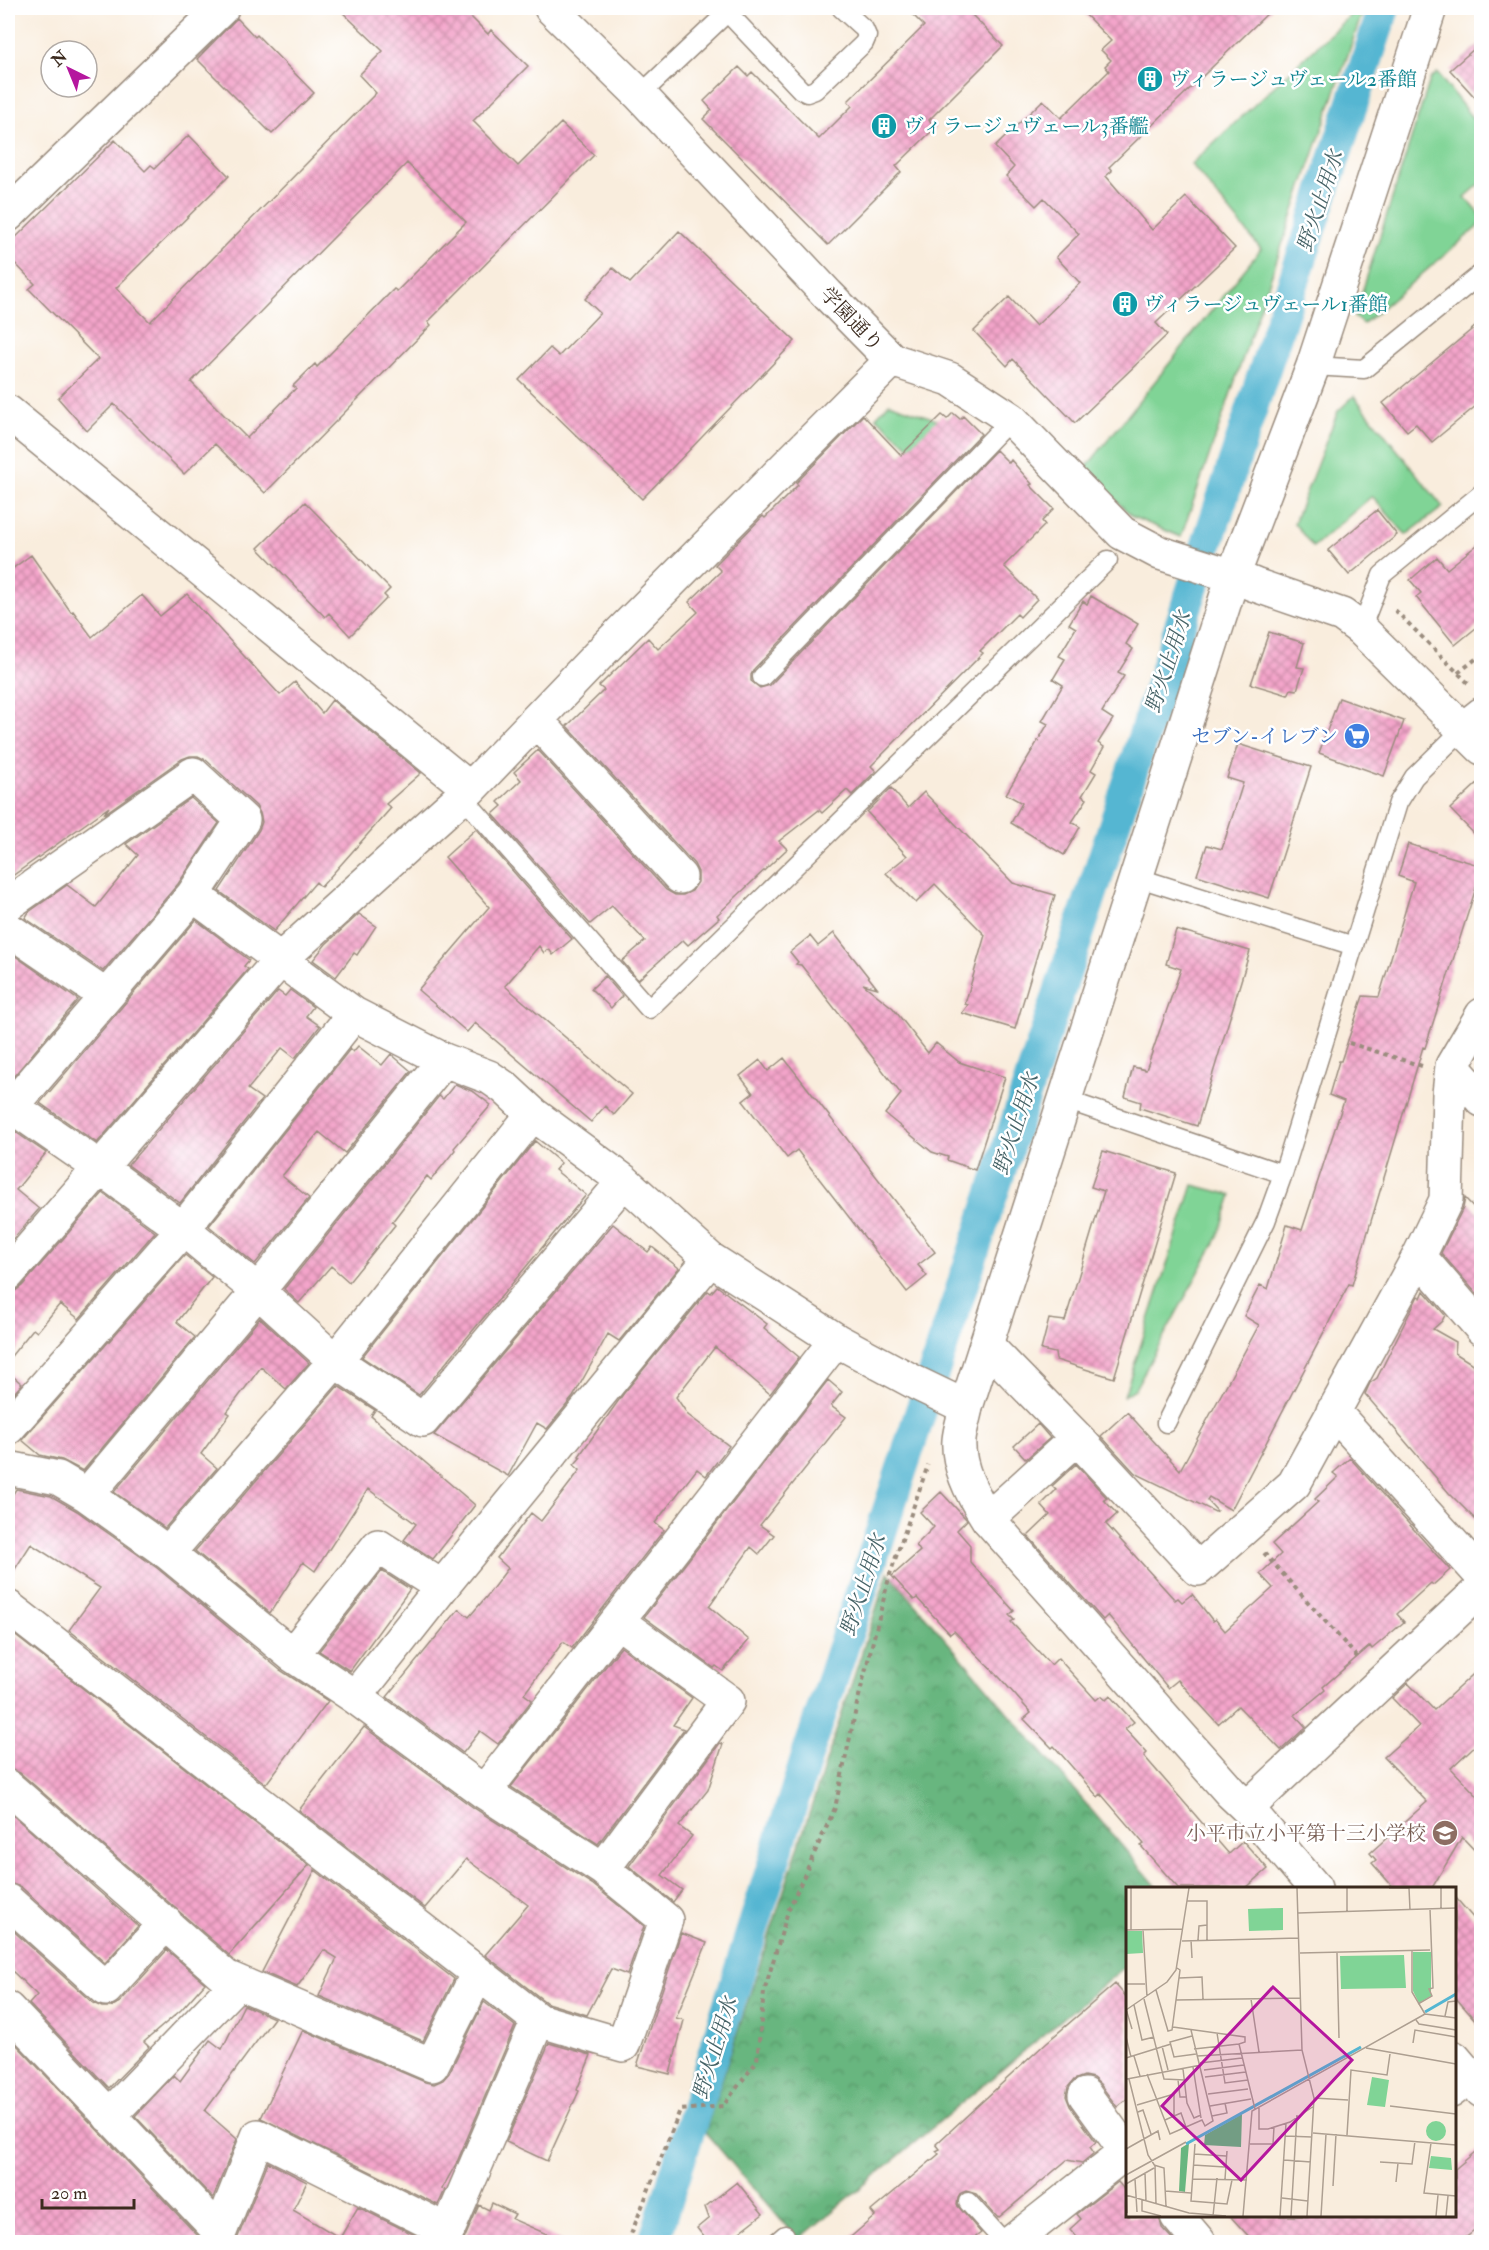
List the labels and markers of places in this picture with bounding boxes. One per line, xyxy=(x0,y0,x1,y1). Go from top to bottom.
building icon: ヴィラージュヴェール2番館 xyxy=(1135,64,1165,94)
place label: ヴィラージュヴェール2番館 xyxy=(1170,67,1417,92)
building icon: ヴィラージュヴェール3番艦 xyxy=(869,111,899,141)
place label: ヴィラージュヴェール3番艦 xyxy=(904,114,1148,139)
building icon: ヴィラージュヴェール1番館 xyxy=(1110,289,1140,319)
place label: ヴィラージュヴェール1番館 xyxy=(1144,292,1388,317)
supermarket icon: セブン-イレブン xyxy=(1342,721,1372,751)
place label: セブン-イレブン xyxy=(1191,724,1338,749)
school or university icon: 小平市立小平第十三小学校 xyxy=(1430,1818,1460,1848)
place label: 小平市立小平第十三小学校 xyxy=(1186,1821,1426,1846)

